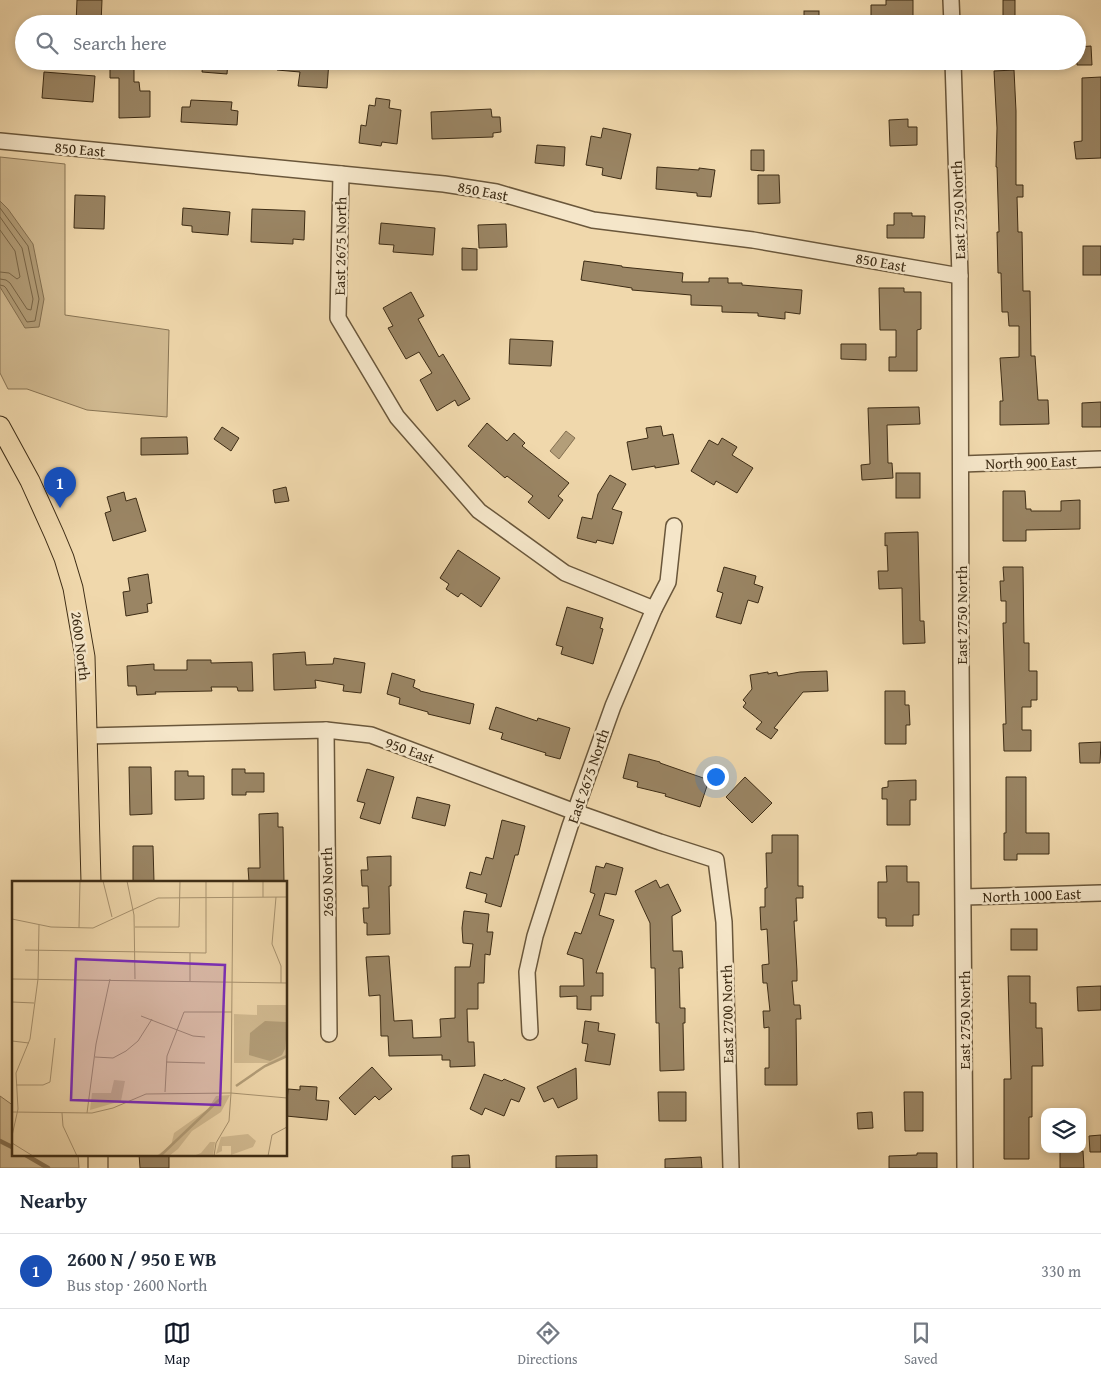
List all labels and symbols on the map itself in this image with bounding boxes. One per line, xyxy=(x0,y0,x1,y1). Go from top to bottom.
street label: 850 East xyxy=(54,136,107,162)
street label: East 2750 North xyxy=(946,160,970,260)
street label: 850 East xyxy=(456,176,511,206)
street label: East 2675 North xyxy=(329,196,351,296)
street label: 850 East xyxy=(854,247,909,277)
street label: North 900 East xyxy=(985,450,1078,474)
pin: 1 xyxy=(44,467,76,508)
street label: East 2750 North xyxy=(951,565,972,664)
street label: 2600 North xyxy=(66,610,96,682)
street label: East 2675 North xyxy=(562,725,614,826)
street label: 950 East xyxy=(382,731,438,769)
your location xyxy=(703,764,729,790)
street label: 2650 North xyxy=(316,846,338,917)
inset map xyxy=(12,881,288,1156)
street label: North 1000 East xyxy=(982,883,1082,907)
street label: East 2700 North xyxy=(716,964,738,1064)
street label: East 2750 North xyxy=(954,970,975,1069)

